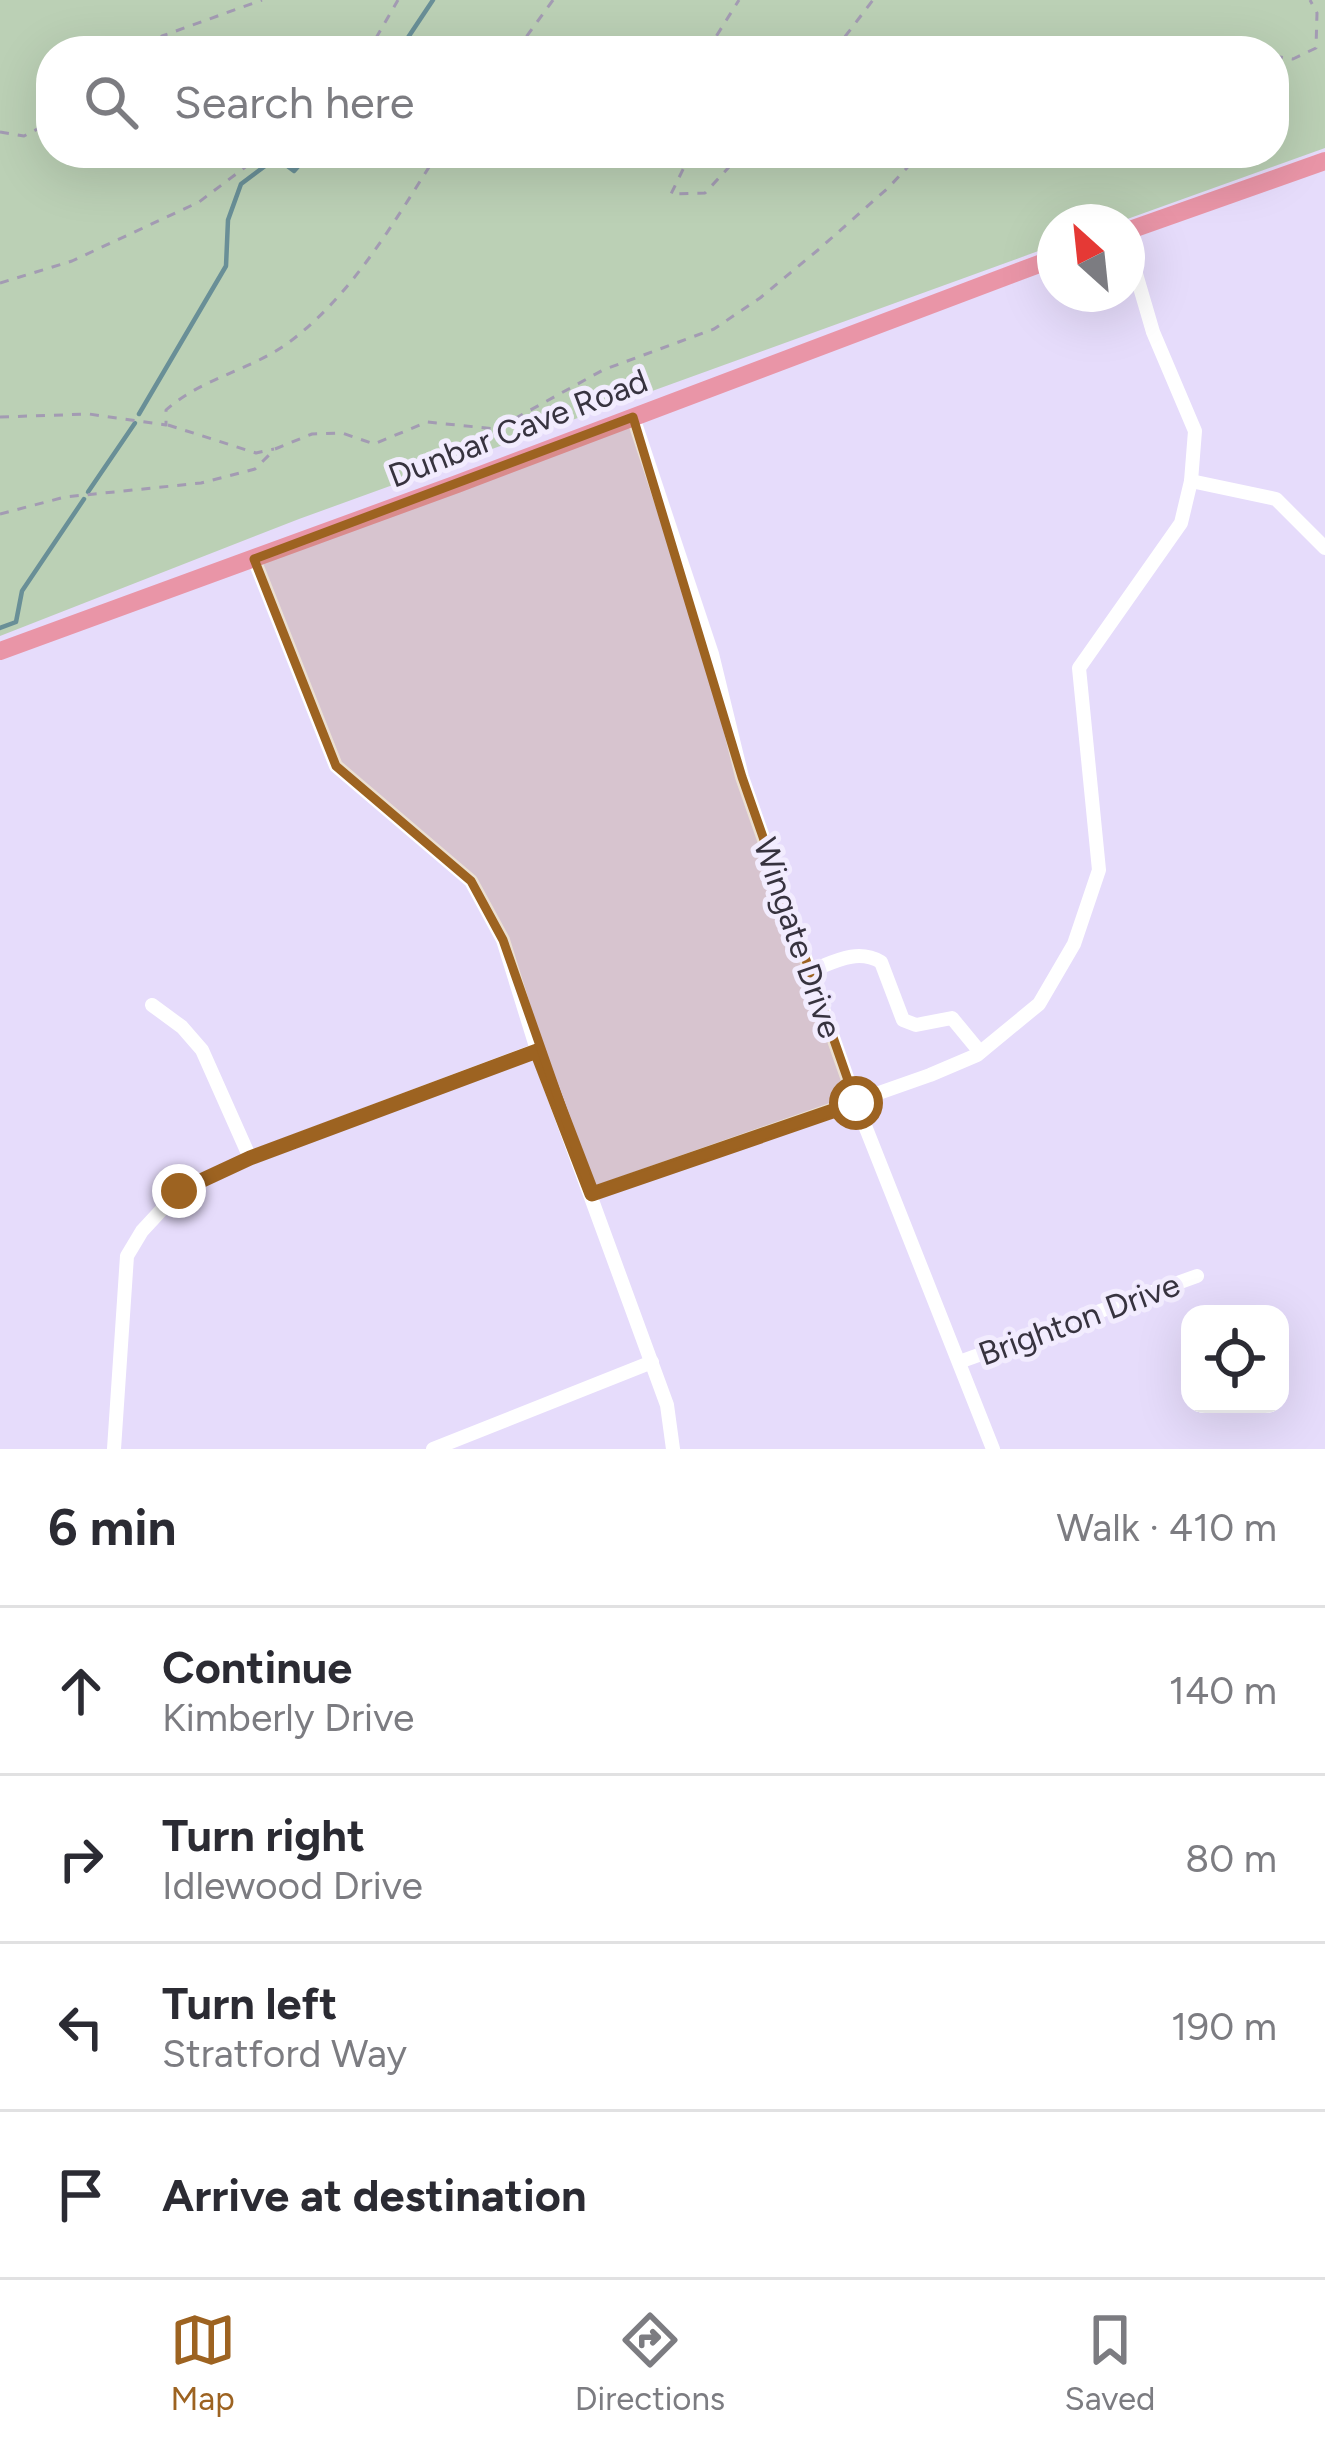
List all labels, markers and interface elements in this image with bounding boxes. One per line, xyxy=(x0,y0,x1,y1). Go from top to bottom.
search box xyxy=(36,36,1289,168)
icon: search xyxy=(78,69,144,135)
text: Search here xyxy=(174,75,414,129)
north arrow xyxy=(1037,204,1145,312)
street label: Dunbar Cave Road xyxy=(383,361,653,495)
street label: Wingate Drive xyxy=(746,833,850,1043)
route start xyxy=(829,1076,883,1130)
route end xyxy=(152,1164,206,1218)
street label: Brighton Drive xyxy=(973,1265,1185,1373)
map controls xyxy=(1181,1305,1289,1413)
button: locate xyxy=(1181,1305,1289,1413)
text: 6 min xyxy=(48,1497,177,1558)
text: Walk · 410 m xyxy=(1056,1504,1277,1551)
text: Continue xyxy=(162,1640,352,1694)
icon: ahead xyxy=(48,1658,114,1724)
text: 140 m xyxy=(1169,1667,1277,1714)
text: Kimberly Drive xyxy=(162,1694,414,1741)
text: Turn right xyxy=(162,1808,365,1862)
icon: right xyxy=(48,1826,114,1892)
text: 80 m xyxy=(1185,1835,1277,1882)
text: Idlewood Drive xyxy=(162,1862,423,1909)
text: Turn left xyxy=(162,1976,337,2030)
icon: left xyxy=(48,1994,114,2060)
text: 190 m xyxy=(1171,2003,1277,2050)
text: Stratford Way xyxy=(162,2030,407,2077)
icon: arrive xyxy=(48,2162,114,2228)
text: Arrive at destination xyxy=(162,2168,586,2222)
tab: Map xyxy=(170,2307,236,2418)
tab: Directions xyxy=(575,2307,725,2418)
tab: Saved xyxy=(1064,2307,1155,2418)

